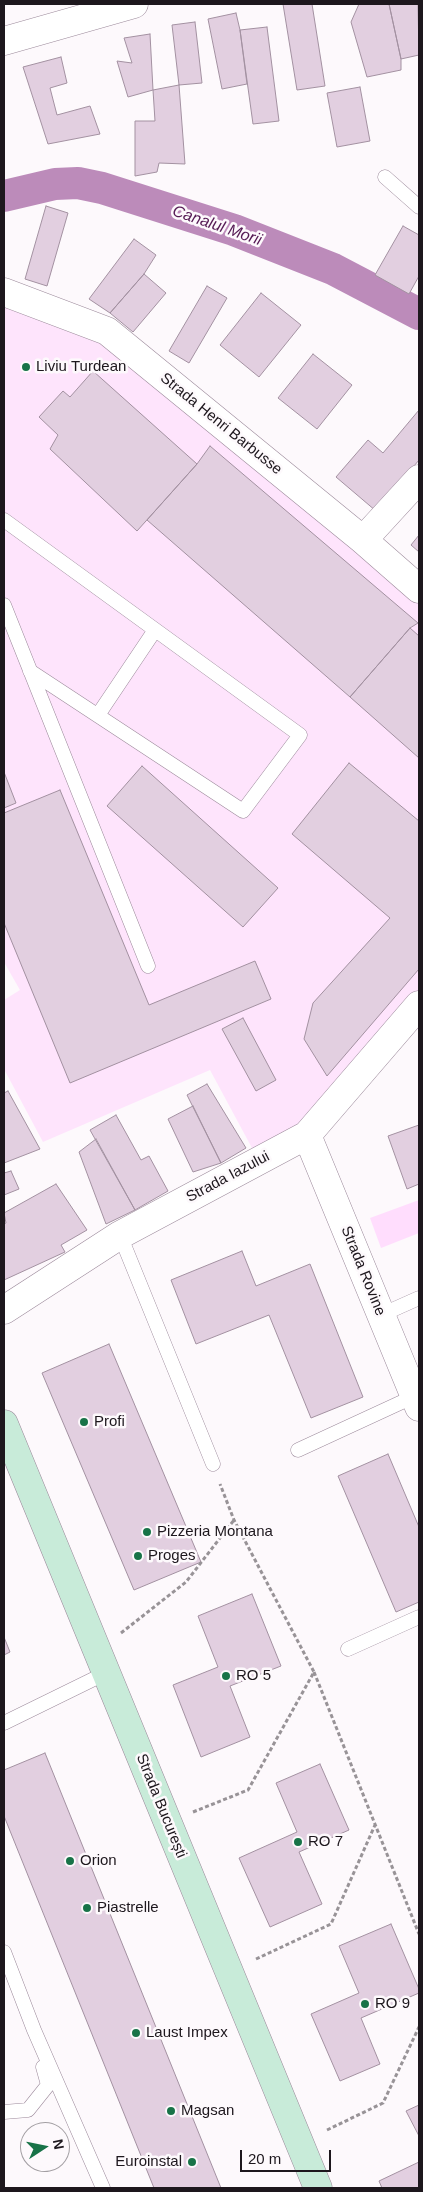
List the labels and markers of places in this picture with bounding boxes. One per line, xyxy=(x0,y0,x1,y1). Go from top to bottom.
place label: Liviu Turdean xyxy=(36,358,126,376)
marker: Liviu Turdean xyxy=(20,361,32,373)
place label: Profi xyxy=(94,1413,125,1431)
marker: Profi xyxy=(78,1416,90,1428)
place label: Pizzeria Montana xyxy=(157,1523,273,1541)
marker: Pizzeria Montana xyxy=(141,1526,153,1538)
place label: Proges xyxy=(148,1547,196,1565)
marker: Proges xyxy=(132,1550,144,1562)
place label: RO 5 xyxy=(236,1667,271,1685)
marker: RO 5 xyxy=(220,1670,232,1682)
place label: RO 7 xyxy=(308,1833,343,1851)
marker: RO 7 xyxy=(292,1836,304,1848)
place label: Orion xyxy=(80,1852,117,1870)
marker: Orion xyxy=(64,1855,76,1867)
place label: Piastrelle xyxy=(97,1899,159,1917)
marker: Piastrelle xyxy=(81,1902,93,1914)
place label: RO 9 xyxy=(375,1995,410,2013)
marker: RO 9 xyxy=(359,1998,371,2010)
place label: Laust Impex xyxy=(146,2024,228,2042)
marker: Laust Impex xyxy=(130,2027,142,2039)
place label: Magsan xyxy=(181,2102,234,2120)
marker: Magsan xyxy=(165,2105,177,2117)
place label: Euroinstal xyxy=(115,2153,182,2171)
marker: Euroinstal xyxy=(186,2156,198,2168)

